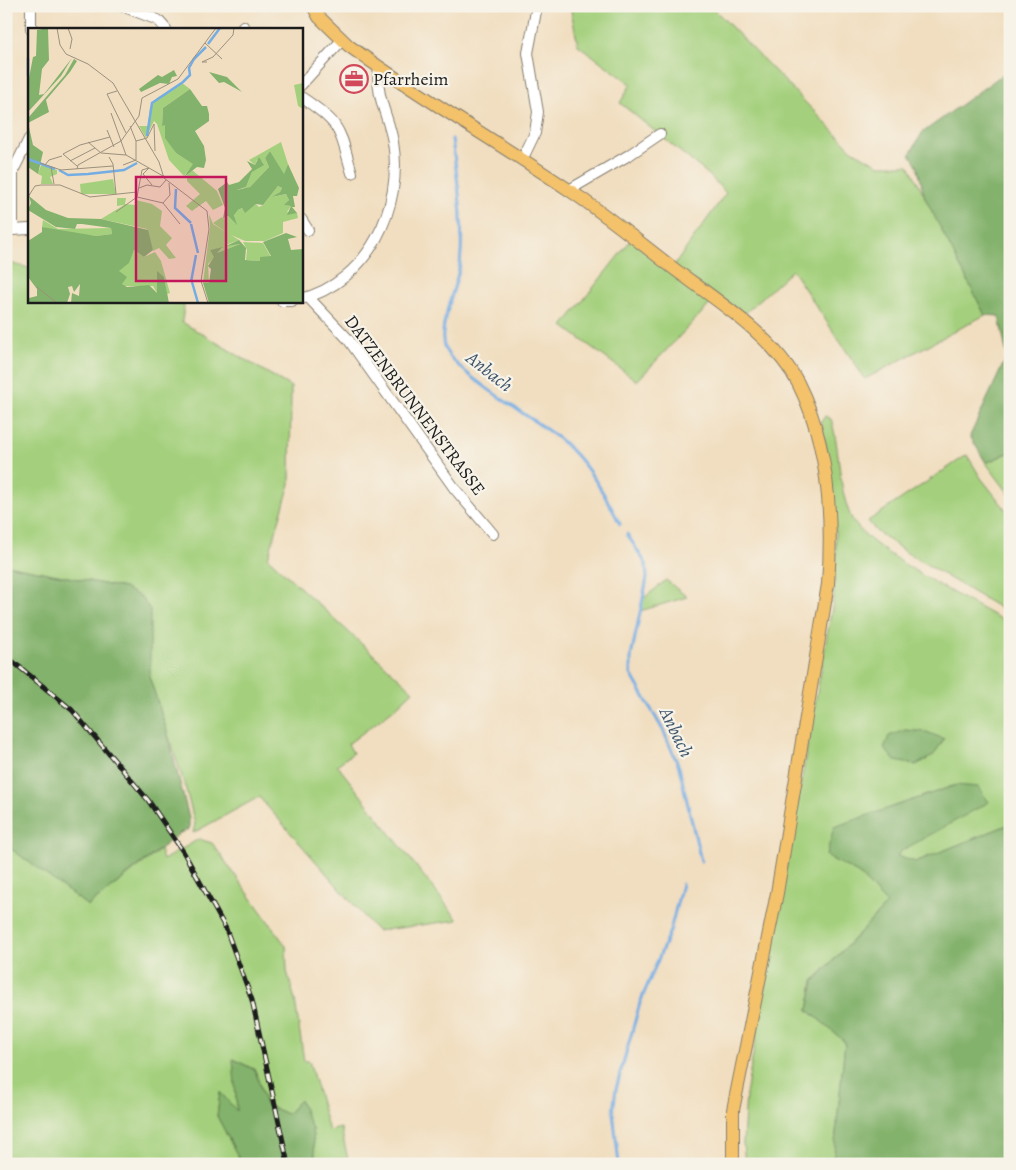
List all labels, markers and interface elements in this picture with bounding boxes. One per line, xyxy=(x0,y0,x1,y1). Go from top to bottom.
inset map xyxy=(28,28,302,302)
office icon: Pfarrheim xyxy=(339,64,369,94)
place label: Pfarrheim xyxy=(373,67,449,91)
street label: DATZENBRUNNENSTRASSE xyxy=(339,310,491,500)
water label: Anbach xyxy=(460,345,518,398)
water label: Anbach xyxy=(652,702,699,762)

